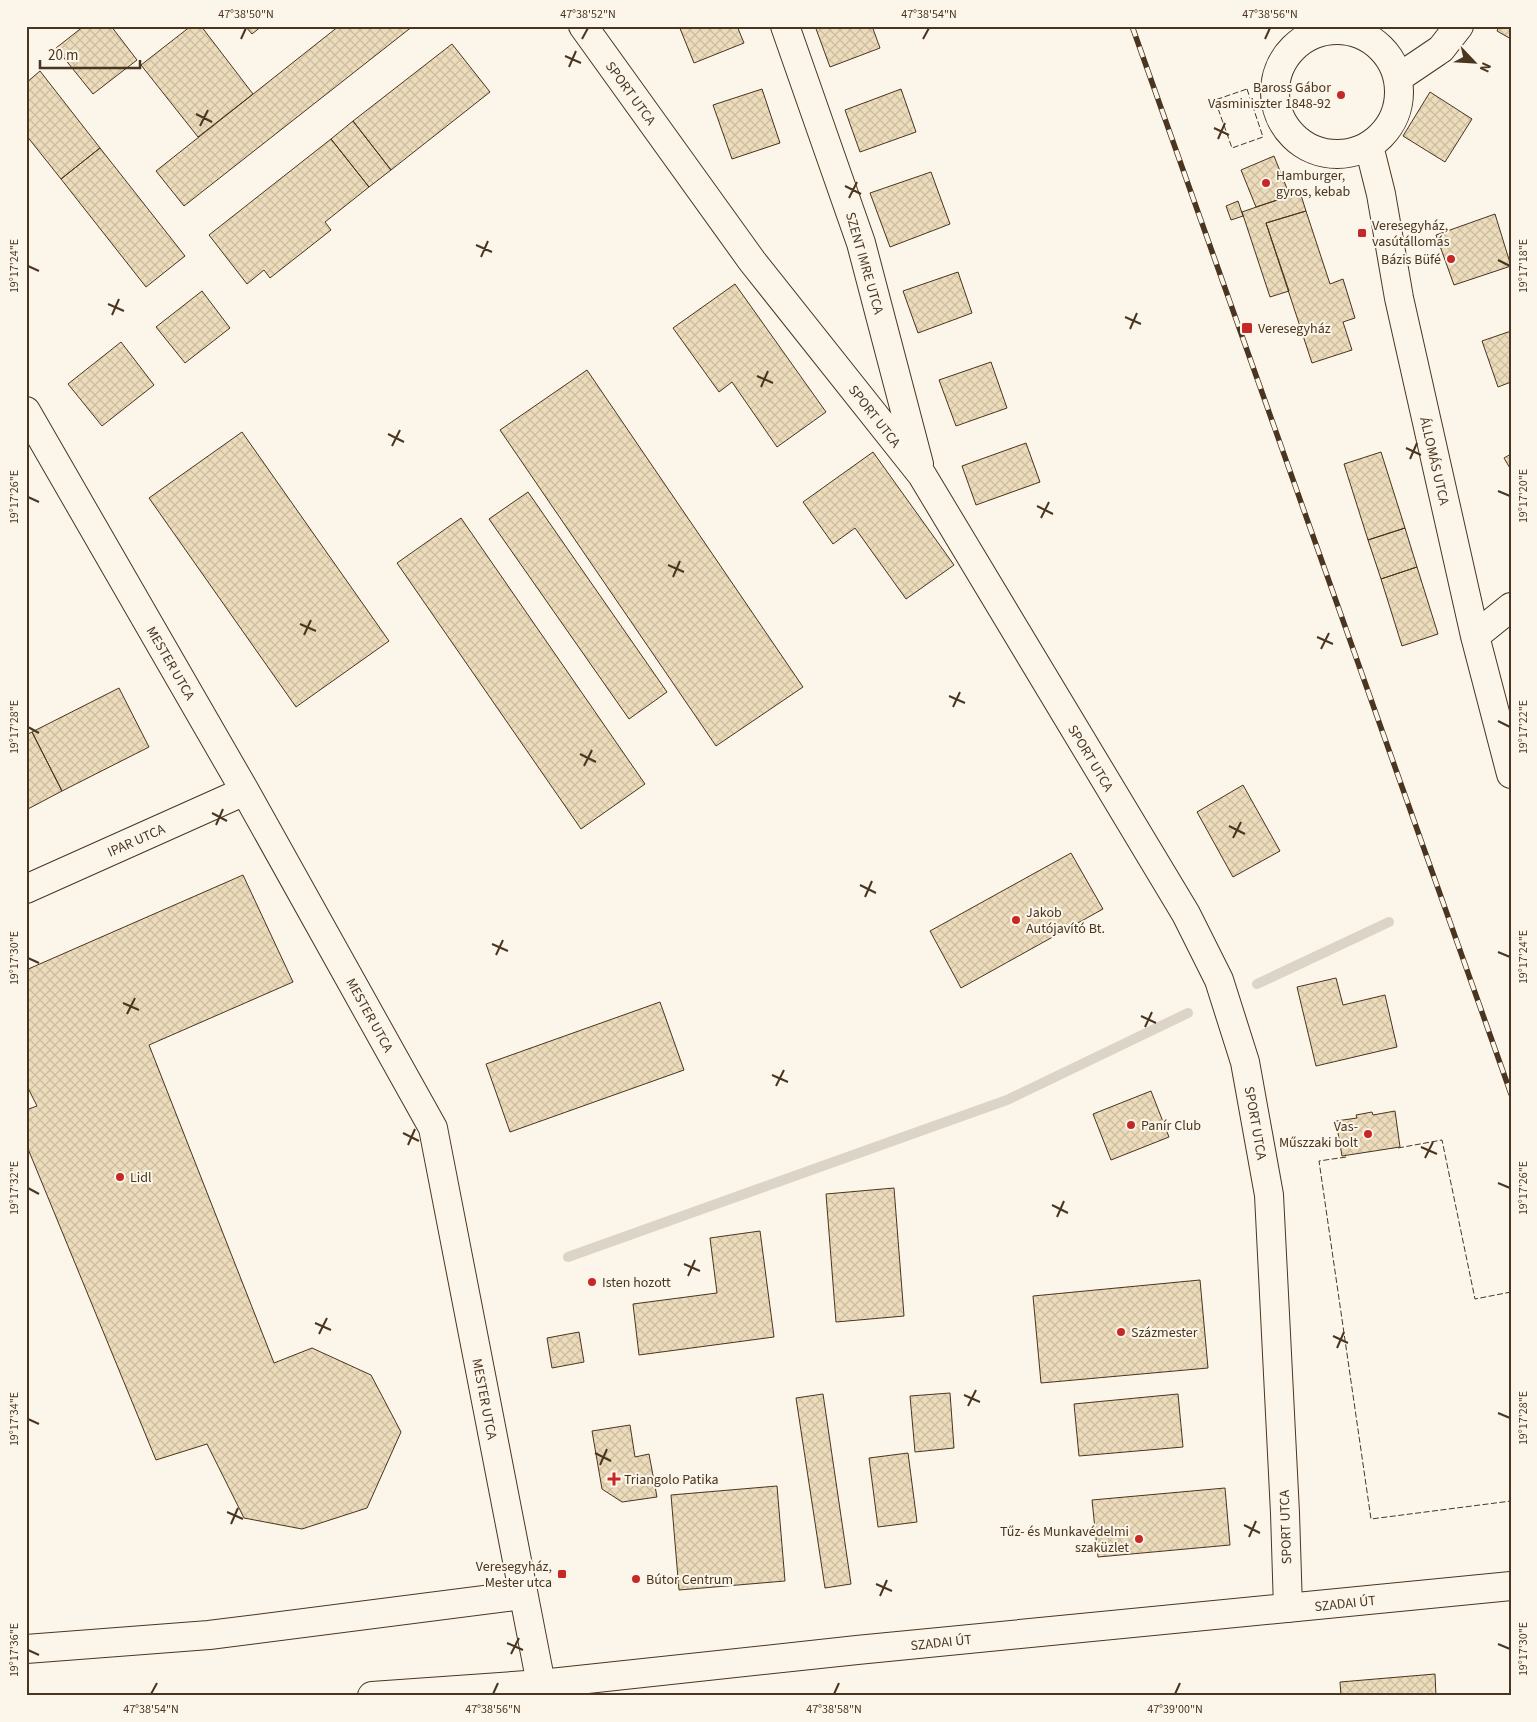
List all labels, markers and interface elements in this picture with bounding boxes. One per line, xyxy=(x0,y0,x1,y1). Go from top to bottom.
text: 47°38'50"N xyxy=(218,6,274,23)
text: 47°38'52"N xyxy=(560,6,616,23)
text: 47°38'54"N xyxy=(901,6,957,23)
text: 47°38'56"N xyxy=(1242,6,1298,23)
scale bar xyxy=(40,38,140,70)
north arrow xyxy=(1450,38,1500,88)
text: 20 m xyxy=(48,45,78,66)
street label: SPORT UTCA xyxy=(600,58,660,130)
text: N xyxy=(1474,59,1496,76)
place label: Baross Gábor Vasminiszter 1848-92 xyxy=(1208,78,1331,114)
marker: Baross Gábor Vasminiszter 1848-92 xyxy=(1335,89,1347,101)
place label: Hamburger, gyros, kebab xyxy=(1276,166,1350,202)
marker: Hamburger, gyros, kebab xyxy=(1260,177,1272,189)
street label: SZENT IMRE UTCA xyxy=(840,210,888,317)
place label: Veresegyház, vasútállomás xyxy=(1372,216,1450,252)
marker: Veresegyház, vasútállomás xyxy=(1356,227,1368,239)
text: 19°17'24"E xyxy=(6,239,23,293)
text: 19°17'18"E xyxy=(1515,239,1532,293)
place label: Bázis Büfé xyxy=(1381,250,1441,270)
marker: Bázis Büfé xyxy=(1445,253,1457,265)
place label: Veresegyház xyxy=(1258,319,1331,339)
marker: Veresegyház xyxy=(1240,321,1254,335)
street label: SPORT UTCA xyxy=(843,381,905,452)
street label: ÁLLOMÁS UTCA xyxy=(1414,415,1454,508)
text: 19°17'20"E xyxy=(1515,469,1532,523)
text: 19°17'26"E xyxy=(6,470,23,524)
street label: MESTER UTCA xyxy=(141,623,200,704)
text: 19°17'28"E xyxy=(6,700,23,754)
text: 19°17'22"E xyxy=(1515,700,1532,754)
street label: SPORT UTCA xyxy=(1062,721,1118,796)
street label: IPAR UTCA xyxy=(104,819,169,862)
place label: Jakob Autójavító Bt. xyxy=(1026,903,1105,939)
marker: Jakob Autójavító Bt. xyxy=(1010,914,1022,926)
text: 19°17'24"E xyxy=(1515,930,1532,984)
text: 19°17'30"E xyxy=(6,931,23,985)
street label: MESTER UTCA xyxy=(340,975,398,1057)
street label: SPORT UTCA xyxy=(1239,1085,1271,1162)
place label: Panír Club xyxy=(1141,1116,1201,1136)
place label: Vas- Műszzaki bolt xyxy=(1279,1117,1358,1153)
marker: Panír Club xyxy=(1125,1119,1137,1131)
marker: Vas- Műszzaki bolt xyxy=(1362,1128,1374,1140)
text: 19°17'32"E xyxy=(6,1161,23,1215)
text: 19°17'26"E xyxy=(1515,1161,1532,1215)
place label: Lidl xyxy=(130,1168,152,1188)
marker: Lidl xyxy=(114,1171,126,1183)
place label: Isten hozott xyxy=(602,1273,671,1293)
marker: Isten hozott xyxy=(586,1276,598,1288)
place label: Százmester xyxy=(1131,1323,1198,1343)
marker: Százmester xyxy=(1115,1326,1127,1338)
street label: MESTER UTCA xyxy=(466,1357,502,1442)
text: 19°17'28"E xyxy=(1515,1391,1532,1445)
text: 19°17'34"E xyxy=(6,1392,23,1446)
place label: Triangolo Patika xyxy=(624,1470,719,1490)
marker: Triangolo Patika xyxy=(608,1473,620,1485)
street label: SPORT UTCA xyxy=(1275,1489,1297,1565)
place label: Tűz- és Munkavédelmi szaküzlet xyxy=(1000,1522,1129,1558)
marker: Tűz- és Munkavédelmi szaküzlet xyxy=(1133,1533,1145,1545)
place label: Veresegyház, Mester utca xyxy=(476,1557,552,1593)
marker: Veresegyház, Mester utca xyxy=(556,1568,568,1580)
place label: Bútor Centrum xyxy=(646,1570,733,1590)
marker: Bútor Centrum xyxy=(630,1573,642,1585)
street label: SZADAI ÚT xyxy=(1313,1591,1377,1617)
text: 19°17'30"E xyxy=(1515,1622,1532,1676)
text: 19°17'36"E xyxy=(6,1623,23,1677)
street label: SZADAI ÚT xyxy=(909,1630,973,1656)
text: 47°38'54"N xyxy=(123,1701,179,1718)
text: 47°38'56"N xyxy=(465,1701,521,1718)
text: 47°38'58"N xyxy=(806,1701,862,1718)
text: 47°39'00"N xyxy=(1147,1701,1203,1718)

